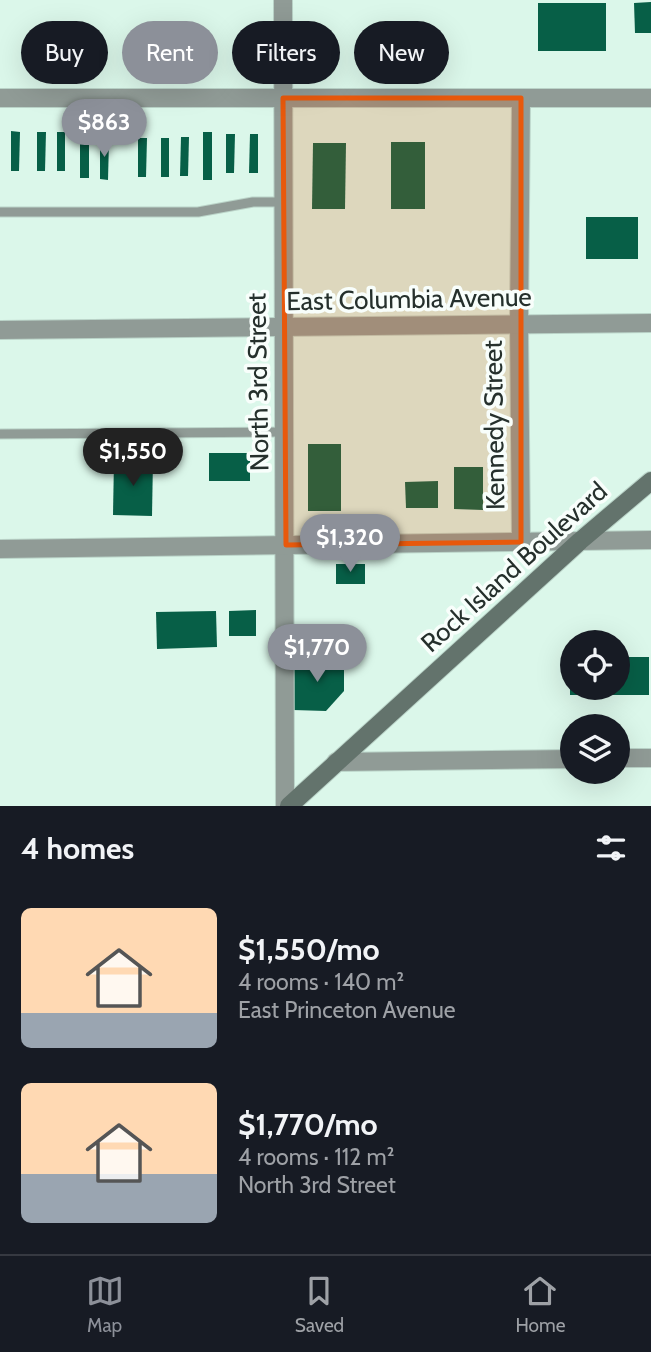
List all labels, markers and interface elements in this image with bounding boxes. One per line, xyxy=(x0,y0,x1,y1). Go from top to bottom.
chip: Buy xyxy=(21,21,108,84)
chip: Rent xyxy=(122,21,218,84)
chip: Filters xyxy=(232,21,340,84)
chip: New xyxy=(354,21,449,84)
pin: $863 xyxy=(63,100,145,159)
text: $863 xyxy=(78,108,130,136)
street label: East Columbia Avenue xyxy=(286,281,532,317)
street label: North 3rd Street xyxy=(240,292,276,471)
street label: Kennedy Street xyxy=(477,340,511,510)
pin: $1,550 xyxy=(76,428,190,488)
text: $1,550 xyxy=(99,437,167,465)
street label: Rock Island Boulevard xyxy=(414,475,614,659)
pin: $1,320 xyxy=(293,514,407,574)
text: $1,320 xyxy=(316,523,384,551)
pin: $1,770 xyxy=(260,624,374,684)
map controls xyxy=(560,630,630,784)
button: locate xyxy=(560,630,630,700)
text: $1,770 xyxy=(284,633,350,661)
button: layers xyxy=(560,714,630,784)
icon: filters xyxy=(592,829,630,867)
text: 4 homes xyxy=(21,830,134,867)
text: $1,550/mo xyxy=(238,931,380,968)
icon: home xyxy=(77,936,161,1020)
text: 4 rooms · 140 m² xyxy=(238,968,404,996)
text: East Princeton Avenue xyxy=(238,996,456,1024)
text: $1,770/mo xyxy=(238,1106,378,1143)
icon: home xyxy=(77,1111,161,1195)
text: 4 rooms · 112 m² xyxy=(238,1143,394,1171)
text: North 3rd Street xyxy=(238,1171,396,1199)
tab: Map xyxy=(86,1272,124,1337)
tab: Saved xyxy=(295,1272,344,1337)
tab: Home xyxy=(515,1272,565,1337)

